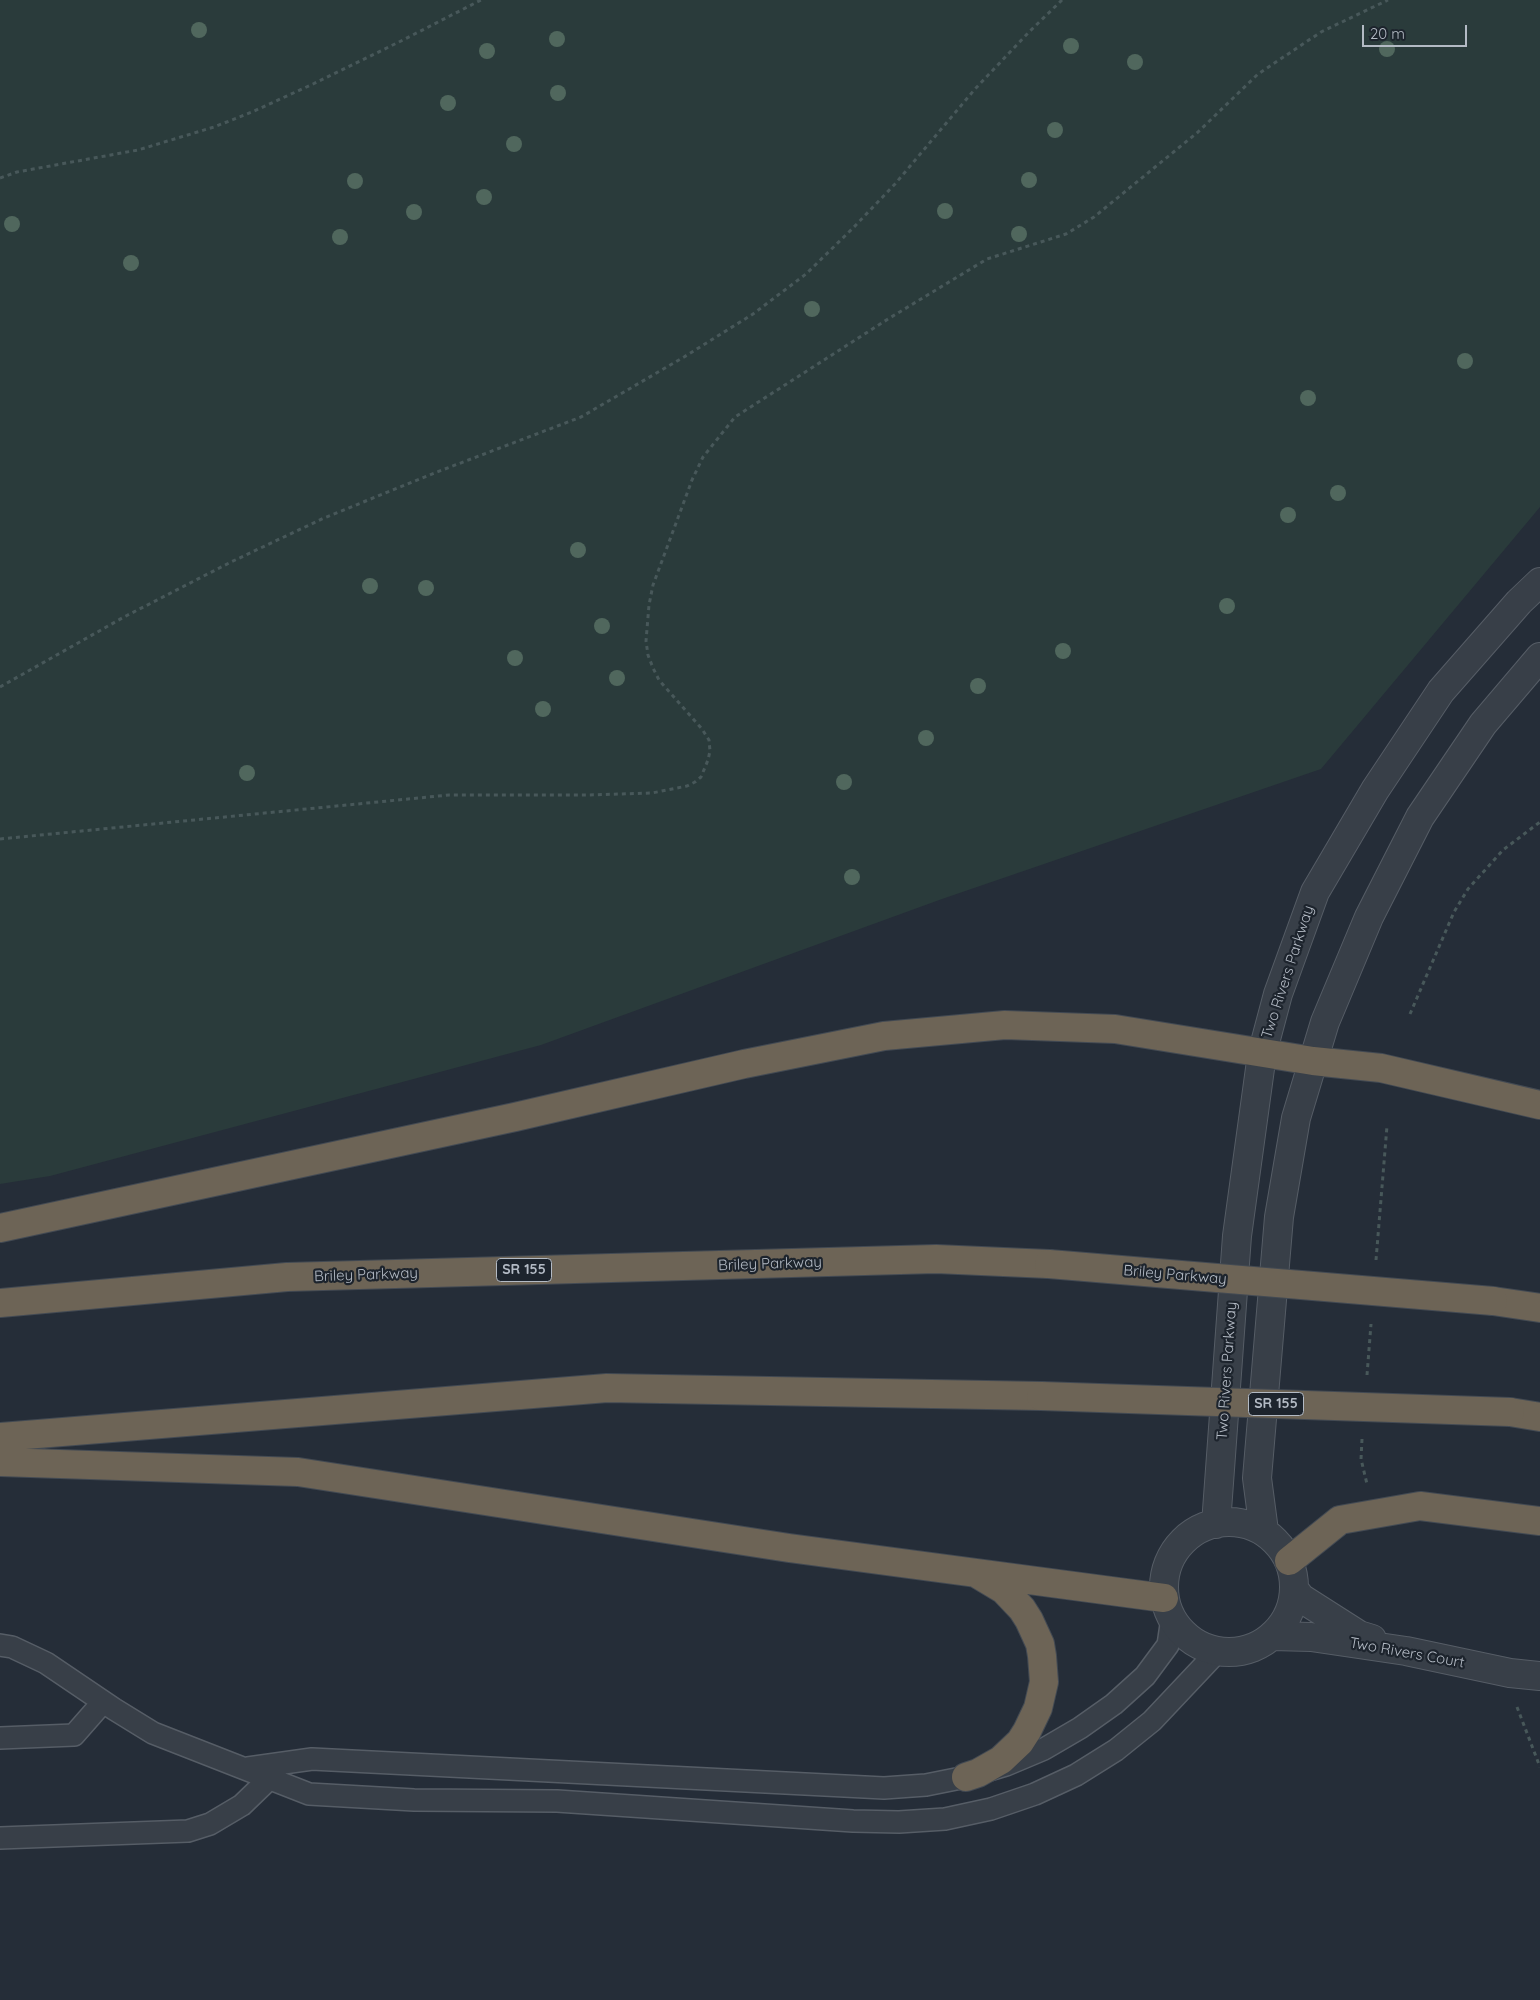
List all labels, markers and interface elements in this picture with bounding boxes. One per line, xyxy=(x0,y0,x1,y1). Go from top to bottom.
scale bar xyxy=(1365,15,1470,47)
text: 20 m xyxy=(1370,24,1405,43)
street label: Two Rivers Parkway xyxy=(1258,903,1318,1041)
street label: Briley Parkway xyxy=(718,1253,822,1275)
road number: SR 155 xyxy=(496,1258,552,1282)
street label: Briley Parkway xyxy=(1123,1262,1227,1288)
street label: Briley Parkway xyxy=(314,1264,418,1286)
street label: Two Rivers Parkway xyxy=(1213,1301,1241,1441)
road number: SR 155 xyxy=(1248,1392,1304,1416)
street label: Two Rivers Court xyxy=(1348,1634,1466,1672)

